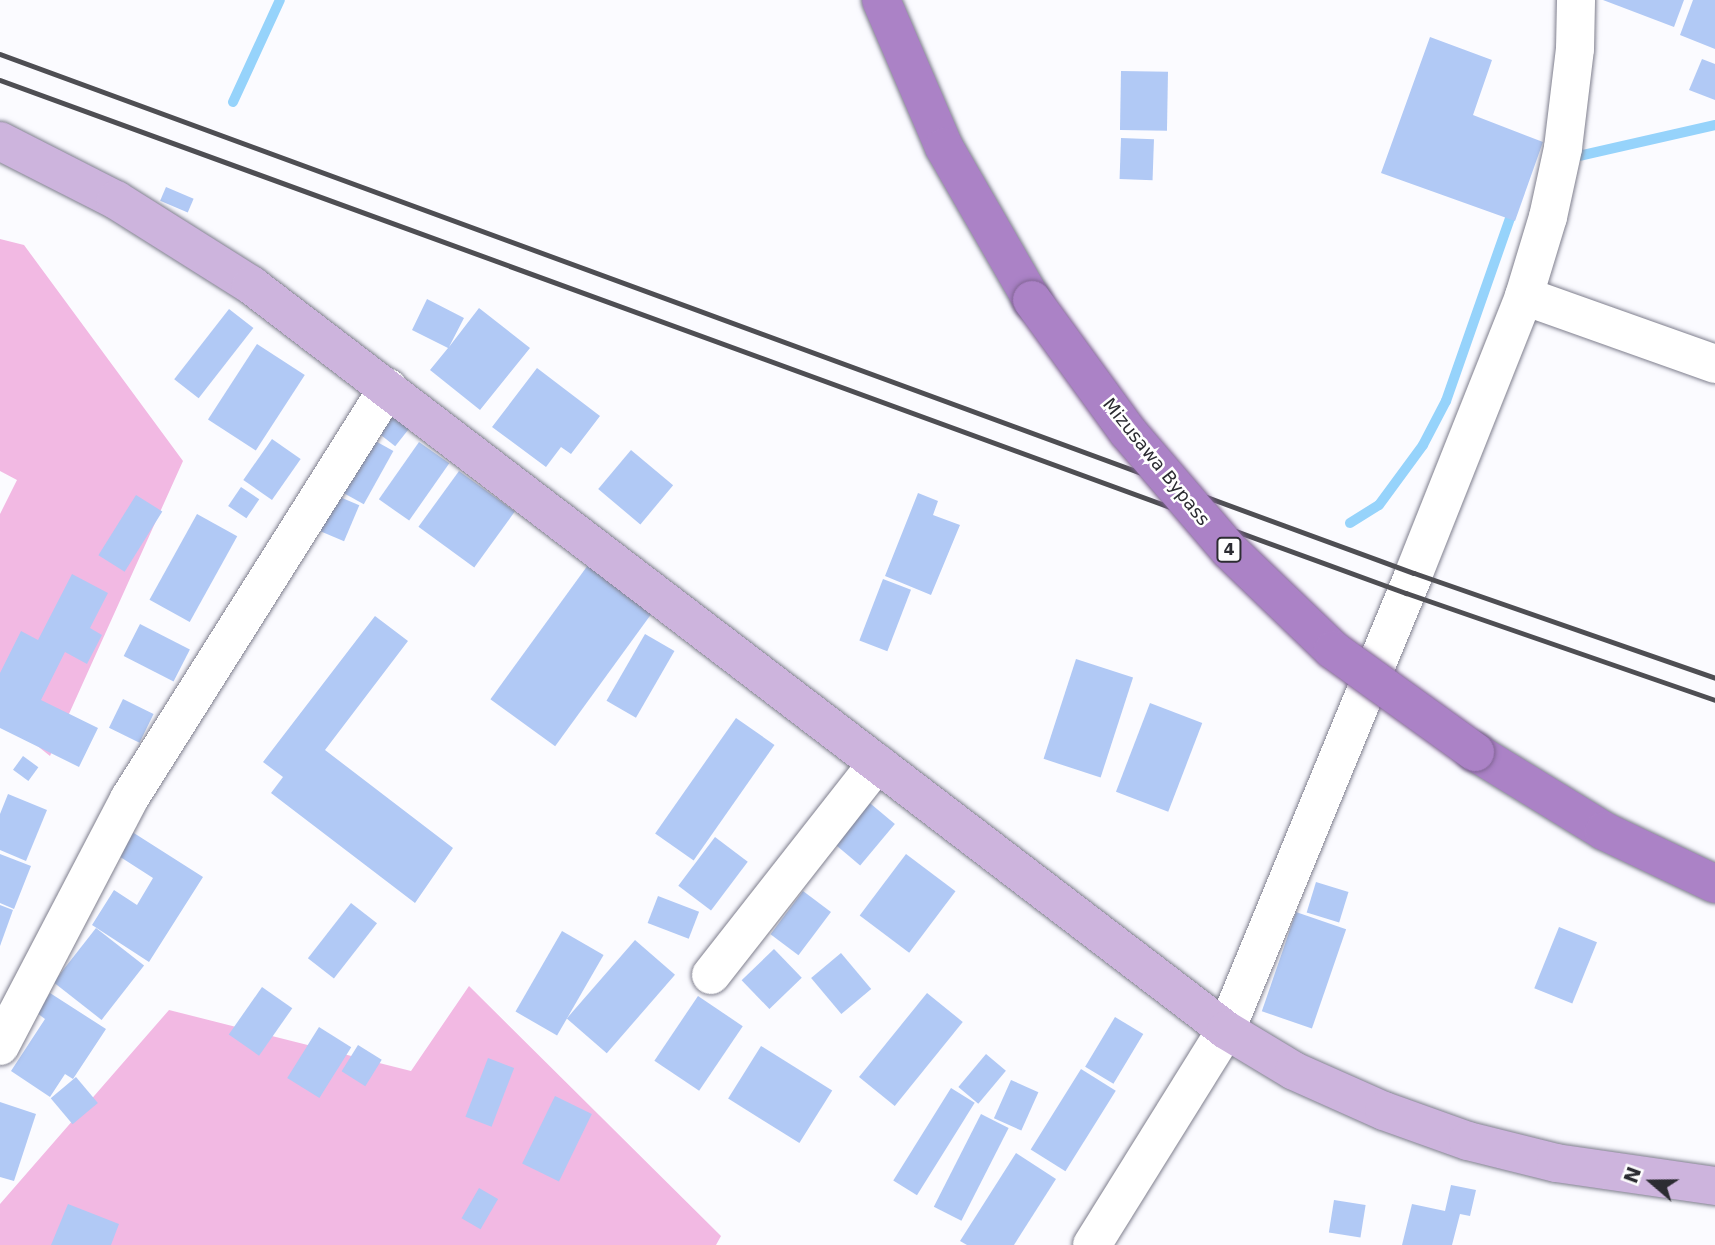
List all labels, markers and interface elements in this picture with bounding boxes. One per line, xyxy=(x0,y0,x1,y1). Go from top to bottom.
street label: Mizusawa Bypass xyxy=(1098,394,1214,530)
road number: 4 xyxy=(1215,538,1243,562)
north arrow xyxy=(1617,1147,1687,1217)
text: N xyxy=(1619,1164,1645,1186)

